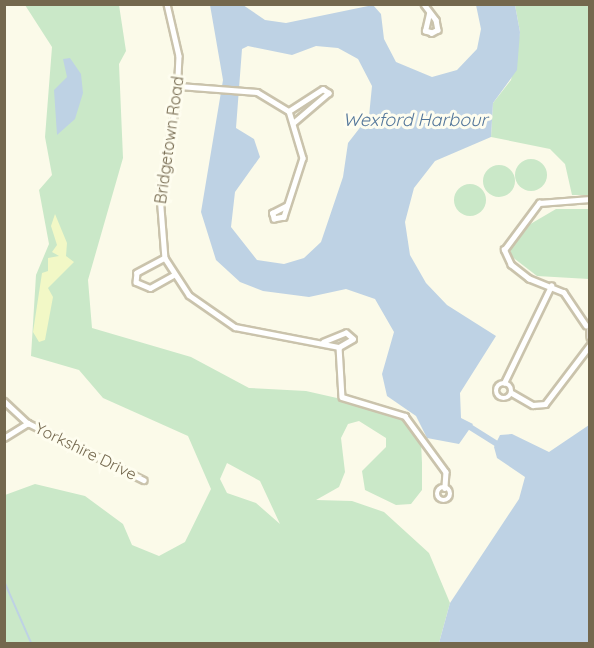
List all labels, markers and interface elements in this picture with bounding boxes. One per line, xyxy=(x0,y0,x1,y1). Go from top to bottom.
street label: Bridgetown Road xyxy=(151,75,187,205)
water label: Wexford Harbour xyxy=(343,109,487,131)
street label: Yorkshire Drive xyxy=(32,418,140,484)

